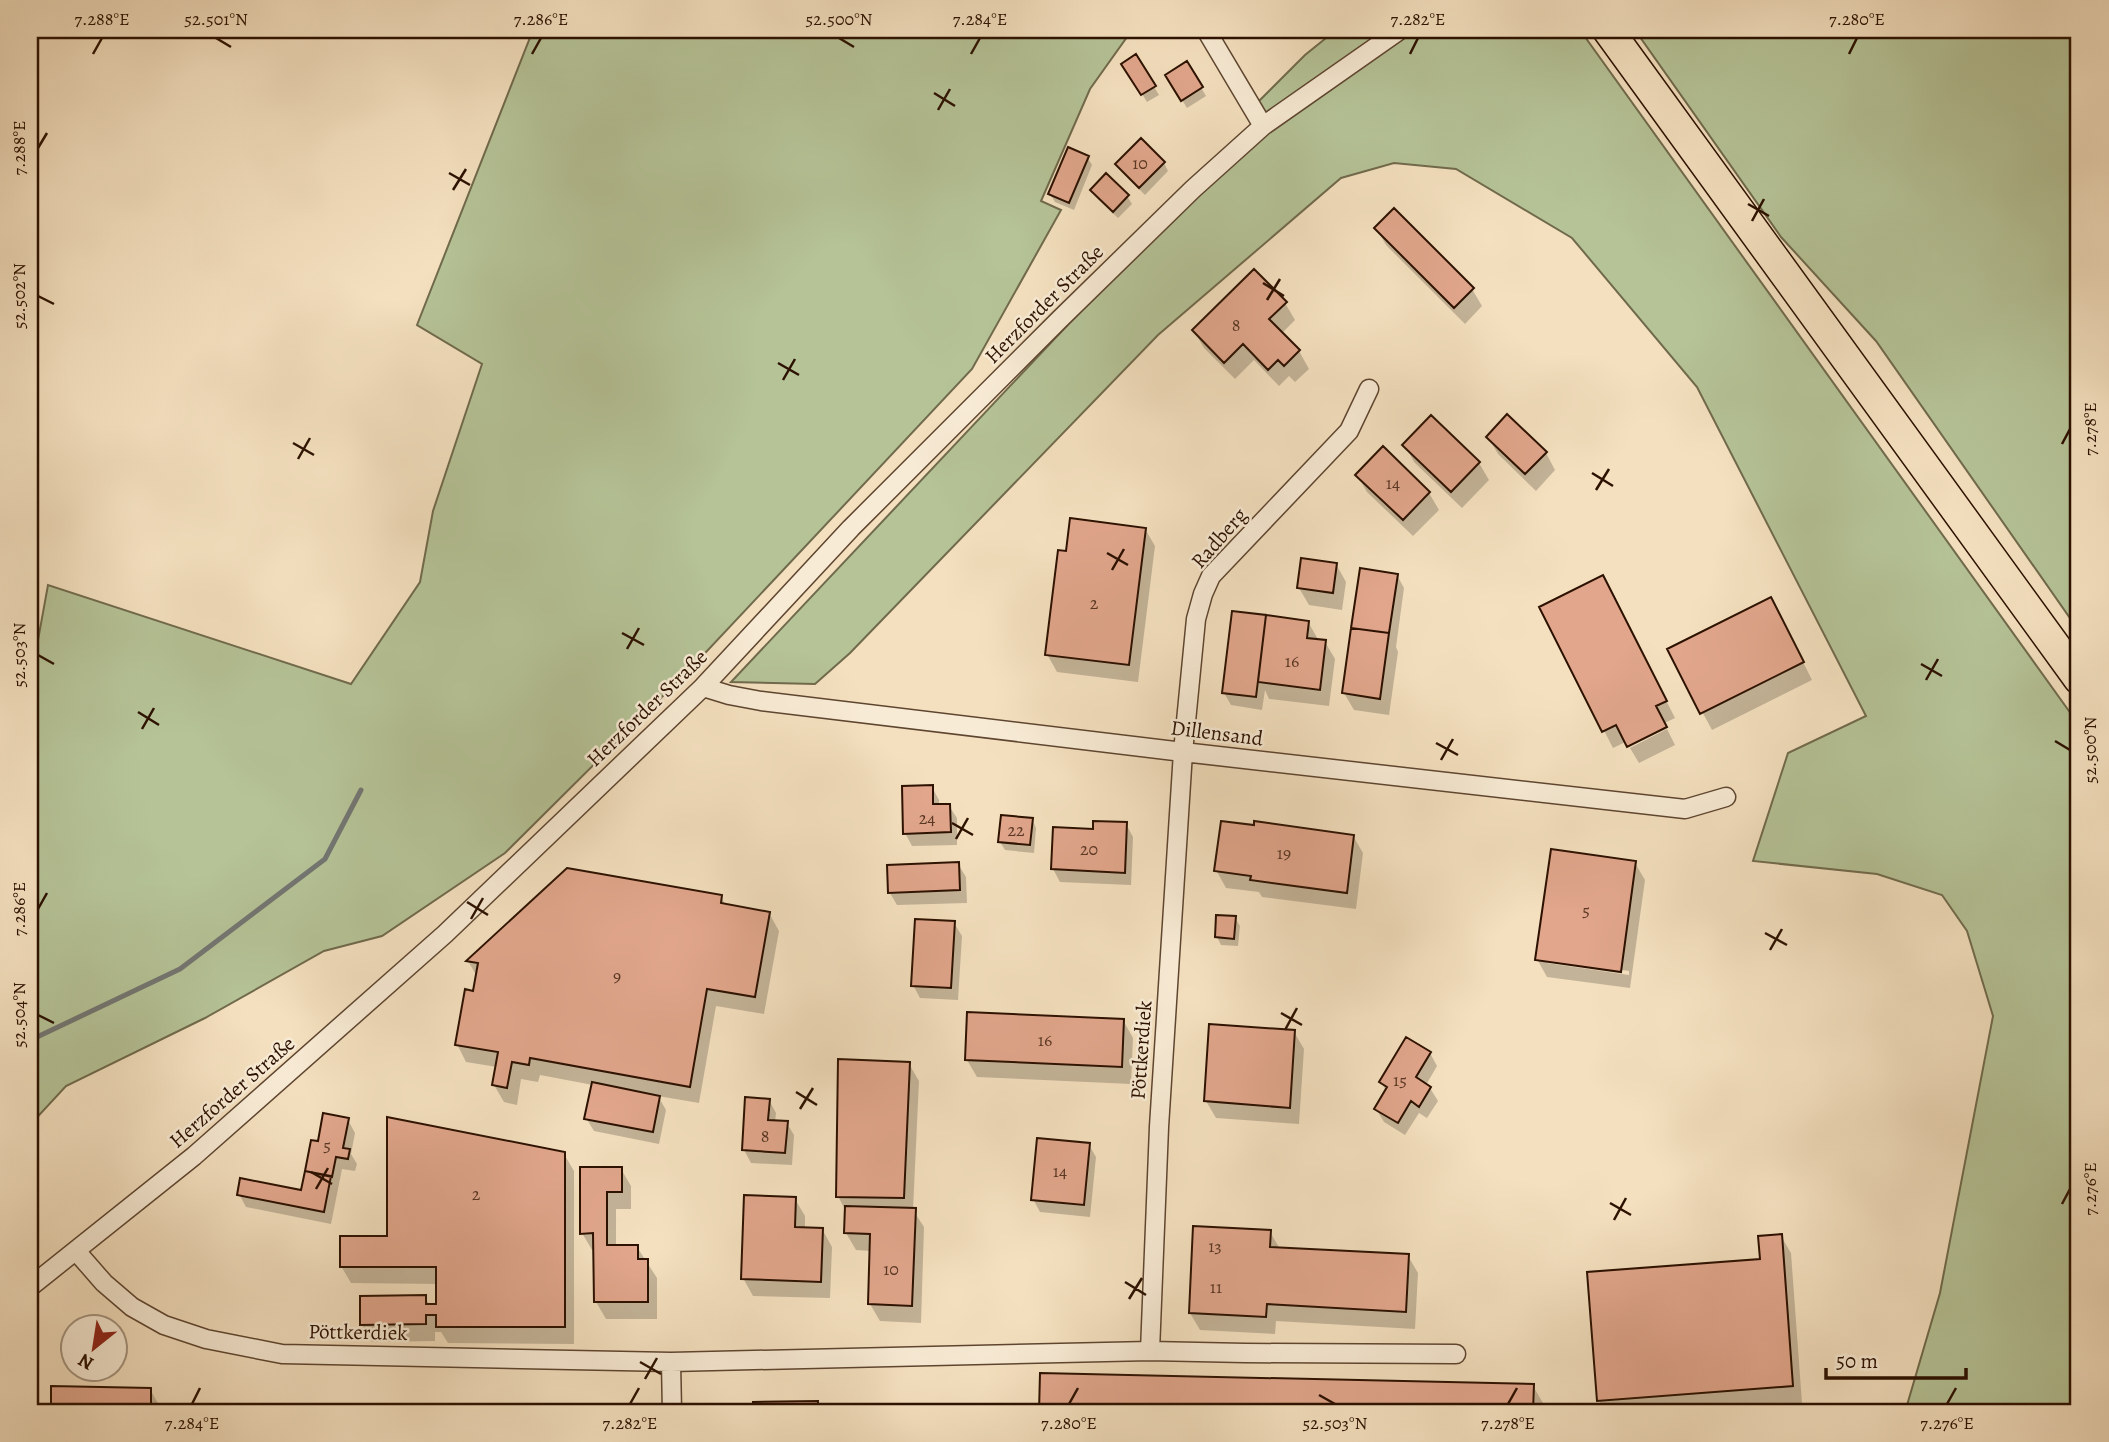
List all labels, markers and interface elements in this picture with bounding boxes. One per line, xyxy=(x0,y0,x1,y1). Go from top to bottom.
text: 7.288°E xyxy=(74,7,130,31)
text: 52.501°N xyxy=(184,7,248,31)
text: 7.286°E xyxy=(514,7,568,31)
text: 52.500°N xyxy=(805,7,873,31)
text: 7.284°E xyxy=(953,7,1007,31)
text: 7.282°E xyxy=(1391,7,1445,31)
text: 7.280°E xyxy=(1829,7,1885,31)
text: 7.288°E xyxy=(7,120,31,176)
house number: 10 xyxy=(1132,151,1148,175)
street label: Herzforder Straße xyxy=(978,238,1110,370)
text: 52.502°N xyxy=(7,263,31,329)
house number: 8 xyxy=(1232,313,1240,337)
text: 7.278°E xyxy=(2078,402,2102,456)
house number: 14 xyxy=(1386,471,1400,495)
street label: Radberg xyxy=(1185,501,1254,574)
house number: 2 xyxy=(1090,591,1099,615)
text: 52.503°N xyxy=(7,622,31,687)
street label: Herzforder Straße xyxy=(581,643,713,773)
house number: 16 xyxy=(1285,649,1299,673)
street label: Dillensand xyxy=(1169,713,1266,753)
text: 52.500°N xyxy=(2078,716,2102,784)
house number: 24 xyxy=(919,806,935,830)
house number: 22 xyxy=(1007,818,1025,842)
house number: 20 xyxy=(1080,837,1098,861)
house number: 19 xyxy=(1277,841,1291,865)
text: 7.286°E xyxy=(7,882,31,936)
house number: 5 xyxy=(1582,898,1590,922)
house number: 9 xyxy=(613,964,621,988)
text: 52.504°N xyxy=(7,982,31,1048)
street label: Pöttkerdiek xyxy=(1124,999,1158,1100)
house number: 16 xyxy=(1038,1028,1052,1052)
street label: Herzforder Straße xyxy=(163,1030,301,1154)
house number: 15 xyxy=(1393,1068,1407,1092)
house number: 8 xyxy=(761,1124,769,1148)
house number: 5 xyxy=(323,1133,331,1157)
house number: 14 xyxy=(1053,1159,1067,1183)
text: 7.276°E xyxy=(2078,1162,2102,1216)
house number: 2 xyxy=(472,1182,481,1206)
house number: 13 xyxy=(1208,1234,1222,1258)
house number: 10 xyxy=(883,1257,899,1281)
house number: 11 xyxy=(1210,1275,1222,1299)
north arrow xyxy=(60,1312,130,1382)
street label: Pöttkerdiek xyxy=(308,1317,408,1347)
scale bar xyxy=(1826,1337,1966,1381)
text: N xyxy=(73,1347,98,1377)
text: 50 m xyxy=(1836,1347,1878,1375)
text: 7.284°E xyxy=(165,1411,219,1435)
text: 7.282°E xyxy=(603,1411,657,1435)
text: 7.280°E xyxy=(1041,1411,1097,1435)
text: 52.503°N xyxy=(1303,1411,1368,1435)
text: 7.278°E xyxy=(1481,1411,1535,1435)
text: 7.276°E xyxy=(1920,1411,1974,1435)

